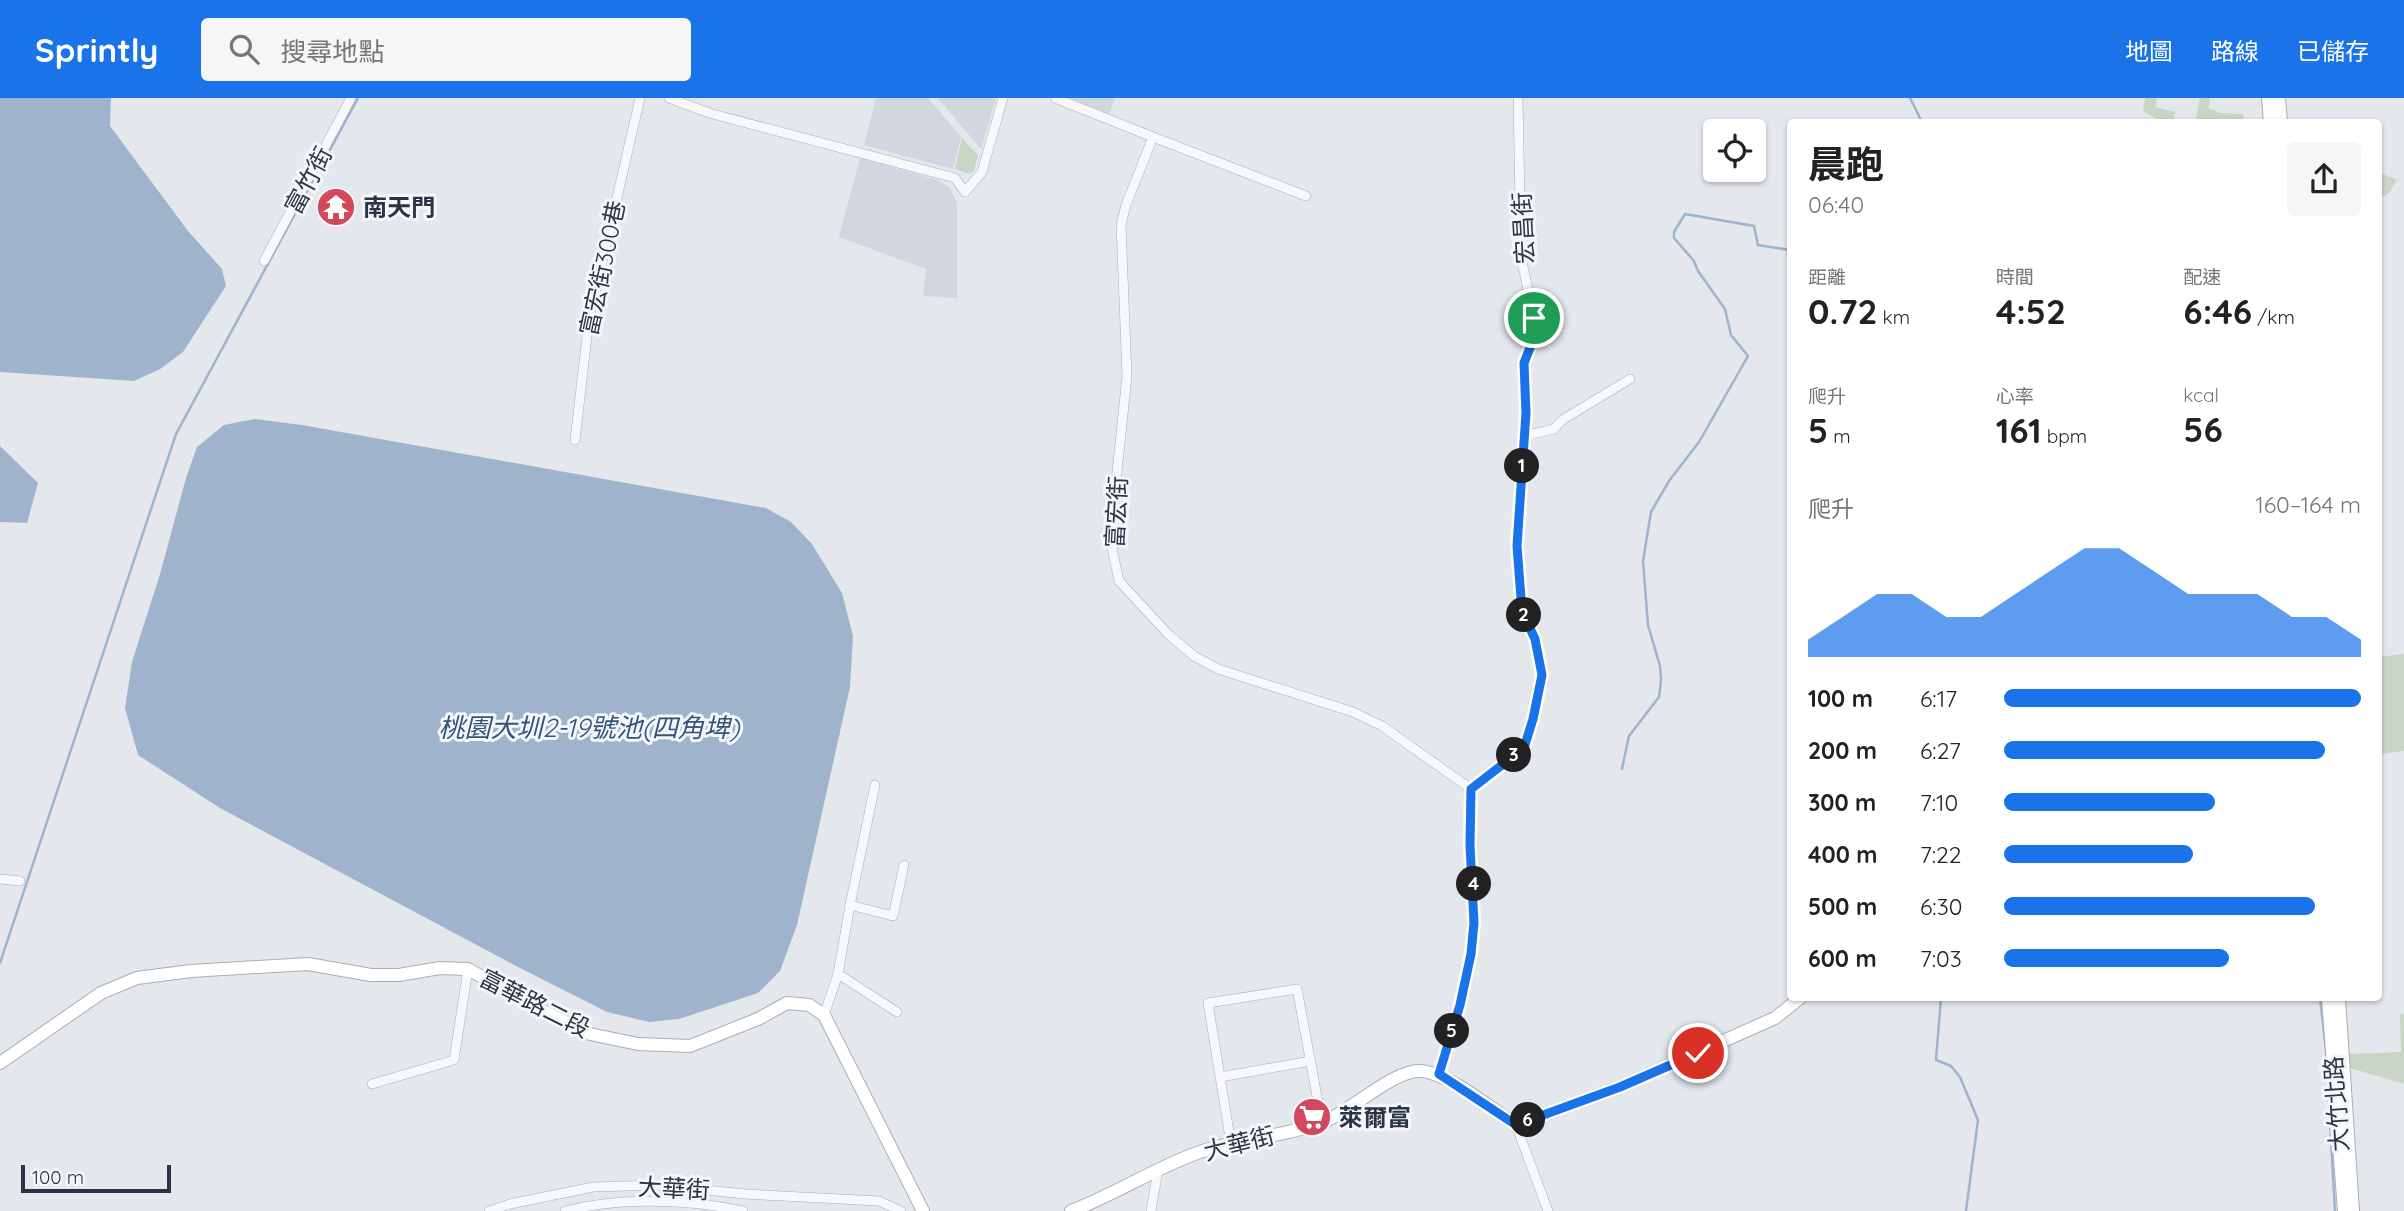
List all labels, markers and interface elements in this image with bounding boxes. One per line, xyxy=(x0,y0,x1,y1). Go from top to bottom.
search box xyxy=(201,18,691,81)
text: Sprintly xyxy=(35,29,159,70)
icon: search xyxy=(225,30,263,68)
text: 搜尋地點 xyxy=(281,35,385,68)
text: 地圖 xyxy=(2125,36,2173,66)
text: 路線 xyxy=(2211,36,2259,66)
text: 已儲存 xyxy=(2297,36,2369,66)
map controls xyxy=(1703,119,1766,182)
button: locate xyxy=(1703,119,1766,182)
text: 晨跑 xyxy=(1808,140,1884,188)
street label: 富竹街 xyxy=(278,141,338,219)
button: share xyxy=(2287,142,2361,216)
temple icon: 南天門 xyxy=(315,186,357,228)
text: 06:40 xyxy=(1808,190,1864,219)
street label: 宏昌街 xyxy=(1506,191,1540,265)
place label: 南天門 xyxy=(363,192,435,222)
street label: 富宏街300巷 xyxy=(573,198,631,338)
text: 距離 xyxy=(1808,265,1846,289)
text: 時間 xyxy=(1996,265,2034,289)
text: 配速 xyxy=(2183,265,2221,289)
pin xyxy=(1504,288,1564,348)
text: 0.72 xyxy=(1808,289,1877,333)
text: 4:52 xyxy=(1996,289,2066,333)
text: 6:46 xyxy=(2183,289,2252,333)
icon: arrive xyxy=(1515,299,1553,337)
text: km xyxy=(1877,305,1910,329)
text: /km xyxy=(2252,305,2295,329)
text: kcal xyxy=(2183,383,2219,407)
text: 爬升 xyxy=(1808,384,1846,408)
text: 心率 xyxy=(1996,384,2034,408)
text: 56 xyxy=(2183,407,2223,451)
text: 5 xyxy=(1808,408,1828,452)
text: 161 xyxy=(1996,408,2042,452)
text: m xyxy=(1828,424,1851,448)
text: bpm xyxy=(2042,424,2087,448)
pin: 1 xyxy=(1504,448,1540,484)
text: 1 xyxy=(1518,453,1525,477)
street label: 富宏街 xyxy=(1099,475,1133,549)
text: 160–164 m xyxy=(2255,490,2361,519)
text: 爬升 xyxy=(1808,494,1854,523)
pin: 2 xyxy=(1506,598,1542,632)
text: 2 xyxy=(1518,602,1529,626)
text: 100 m xyxy=(1808,684,1873,713)
text: 6:17 xyxy=(1920,684,1957,713)
water label: 桃園大圳2-19號池(四角埤) xyxy=(439,711,741,744)
text: 200 m xyxy=(1808,736,1877,765)
text: 6:27 xyxy=(1920,736,1961,765)
pin: 3 xyxy=(1496,738,1532,772)
text: 3 xyxy=(1508,742,1519,766)
text: 300 m xyxy=(1808,788,1876,817)
text: 7:10 xyxy=(1920,788,1958,817)
text: 400 m xyxy=(1808,840,1877,869)
text: 7:22 xyxy=(1920,840,1962,869)
pin: 4 xyxy=(1456,866,1492,902)
text: 4 xyxy=(1468,871,1479,895)
text: 500 m xyxy=(1808,892,1877,921)
text: 6:30 xyxy=(1920,892,1962,921)
text: 600 m xyxy=(1808,944,1877,973)
text: 7:03 xyxy=(1920,944,1962,973)
street label: 富華路二段 xyxy=(475,962,595,1044)
pin: 5 xyxy=(1434,1014,1470,1048)
text: 5 xyxy=(1446,1018,1457,1042)
pin xyxy=(1668,1023,1728,1083)
icon: check xyxy=(1679,1034,1717,1072)
street label: 大竹北路 xyxy=(2318,1055,2354,1153)
supermarket icon: 萊爾富 xyxy=(1291,1096,1333,1138)
place label: 萊爾富 xyxy=(1339,1102,1411,1132)
pin: 6 xyxy=(1510,1102,1546,1138)
text: 6 xyxy=(1522,1107,1533,1131)
street label: 大華街 xyxy=(1200,1120,1278,1166)
scale bar xyxy=(21,1162,172,1194)
text: 100 m xyxy=(32,1165,84,1189)
street label: 大華街 xyxy=(637,1171,711,1205)

